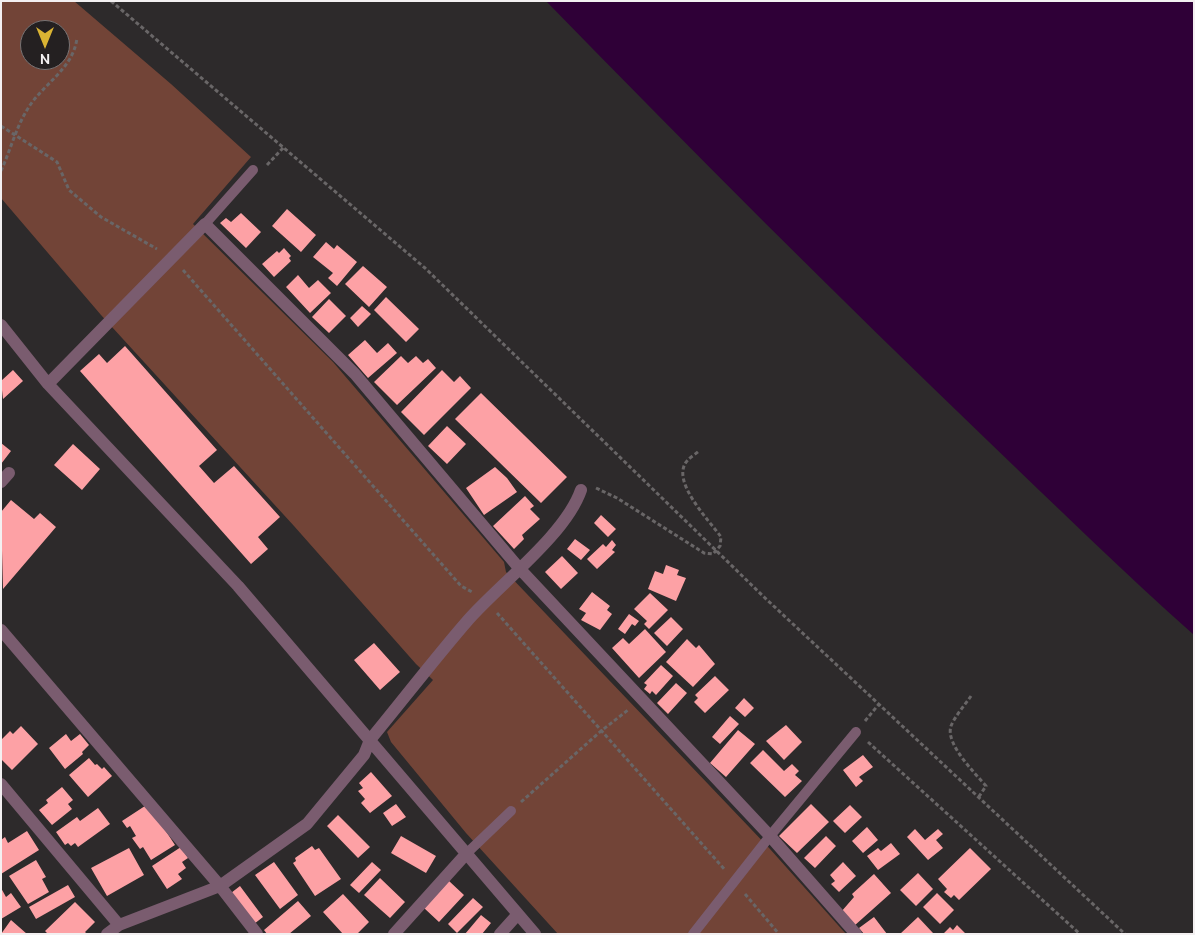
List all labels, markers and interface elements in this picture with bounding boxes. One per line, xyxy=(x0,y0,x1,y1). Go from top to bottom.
north arrow xyxy=(20,20,70,70)
text: N xyxy=(40,51,50,67)

